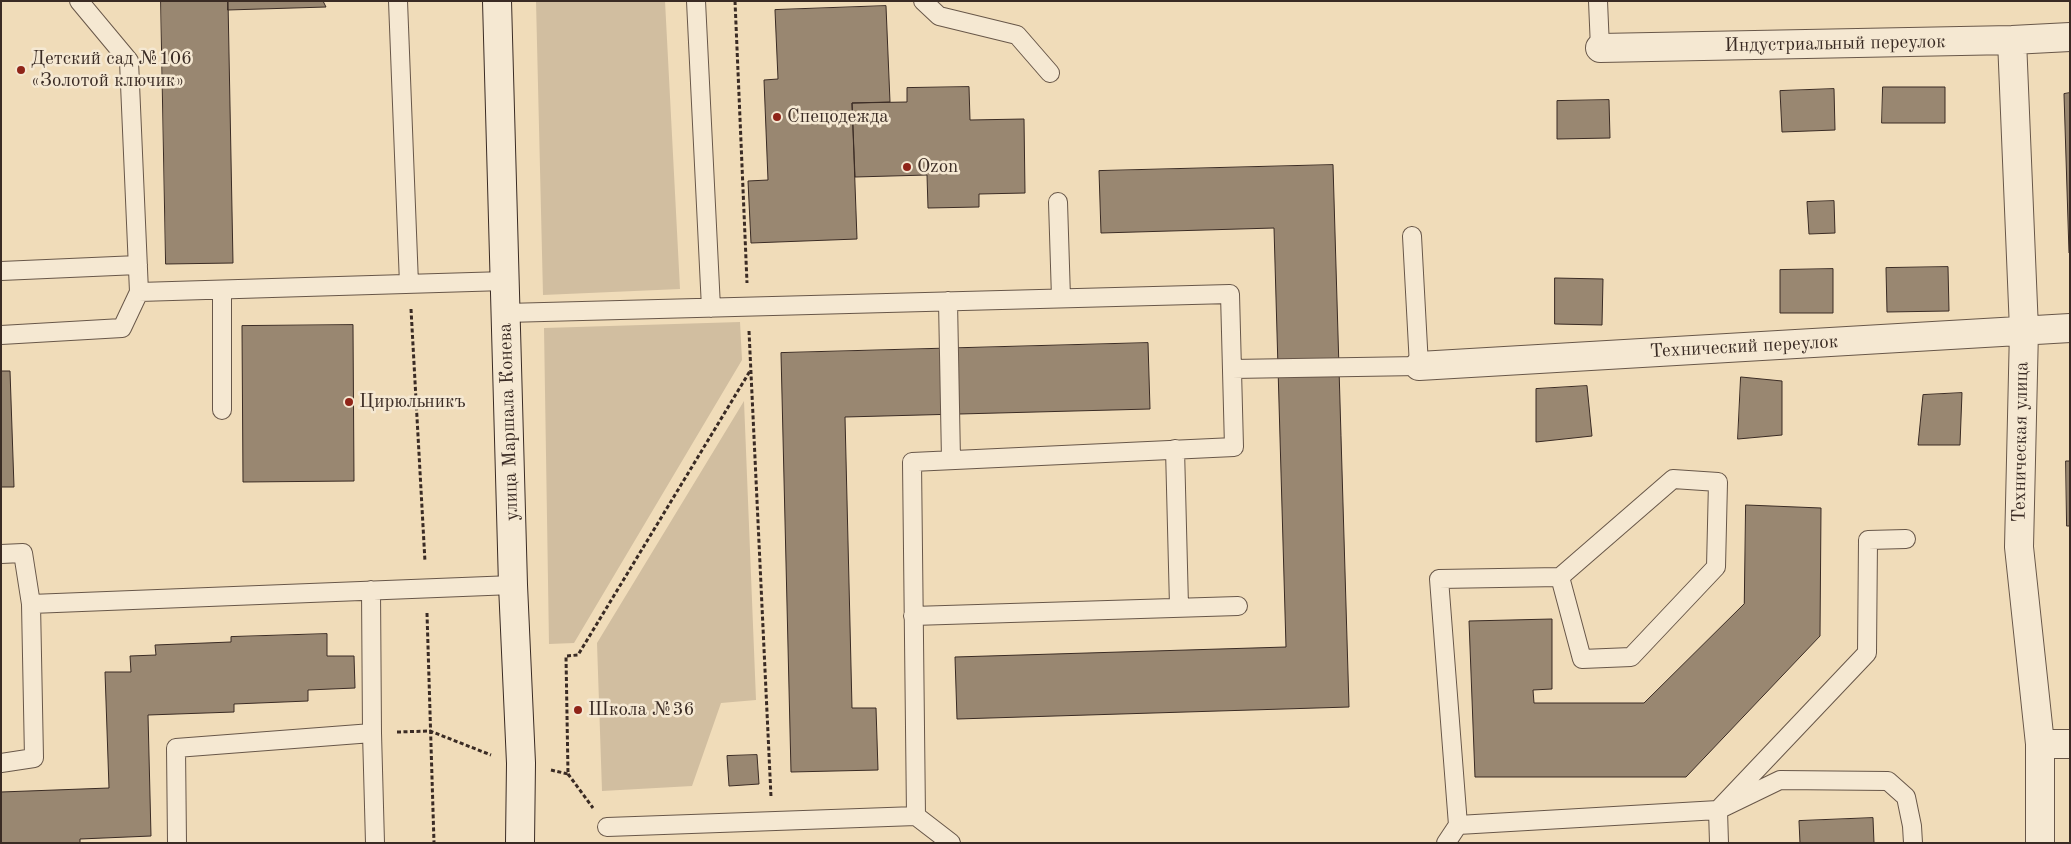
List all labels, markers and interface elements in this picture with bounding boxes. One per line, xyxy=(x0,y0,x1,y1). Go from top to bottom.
street label: Индустриальный переулок xyxy=(1724,31,1946,57)
place label: Детский сад №106 «Золотой ключик» xyxy=(31,48,192,92)
marker: Детский сад №106 «Золотой ключик» xyxy=(15,64,27,76)
place label: Спецодежда xyxy=(787,106,889,128)
marker: Спецодежда xyxy=(771,111,783,123)
place label: Ozon xyxy=(917,156,958,178)
marker: Ozon xyxy=(901,161,913,173)
street label: улица Маршала Конева xyxy=(494,323,524,521)
street label: Технический переулок xyxy=(1649,331,1839,363)
street label: Техническая улица xyxy=(2008,361,2034,523)
place label: Цирюльникъ xyxy=(359,391,466,413)
marker: Цирюльникъ xyxy=(343,396,355,408)
place label: Школа №36 xyxy=(588,699,695,721)
marker: Школа №36 xyxy=(572,704,584,716)

